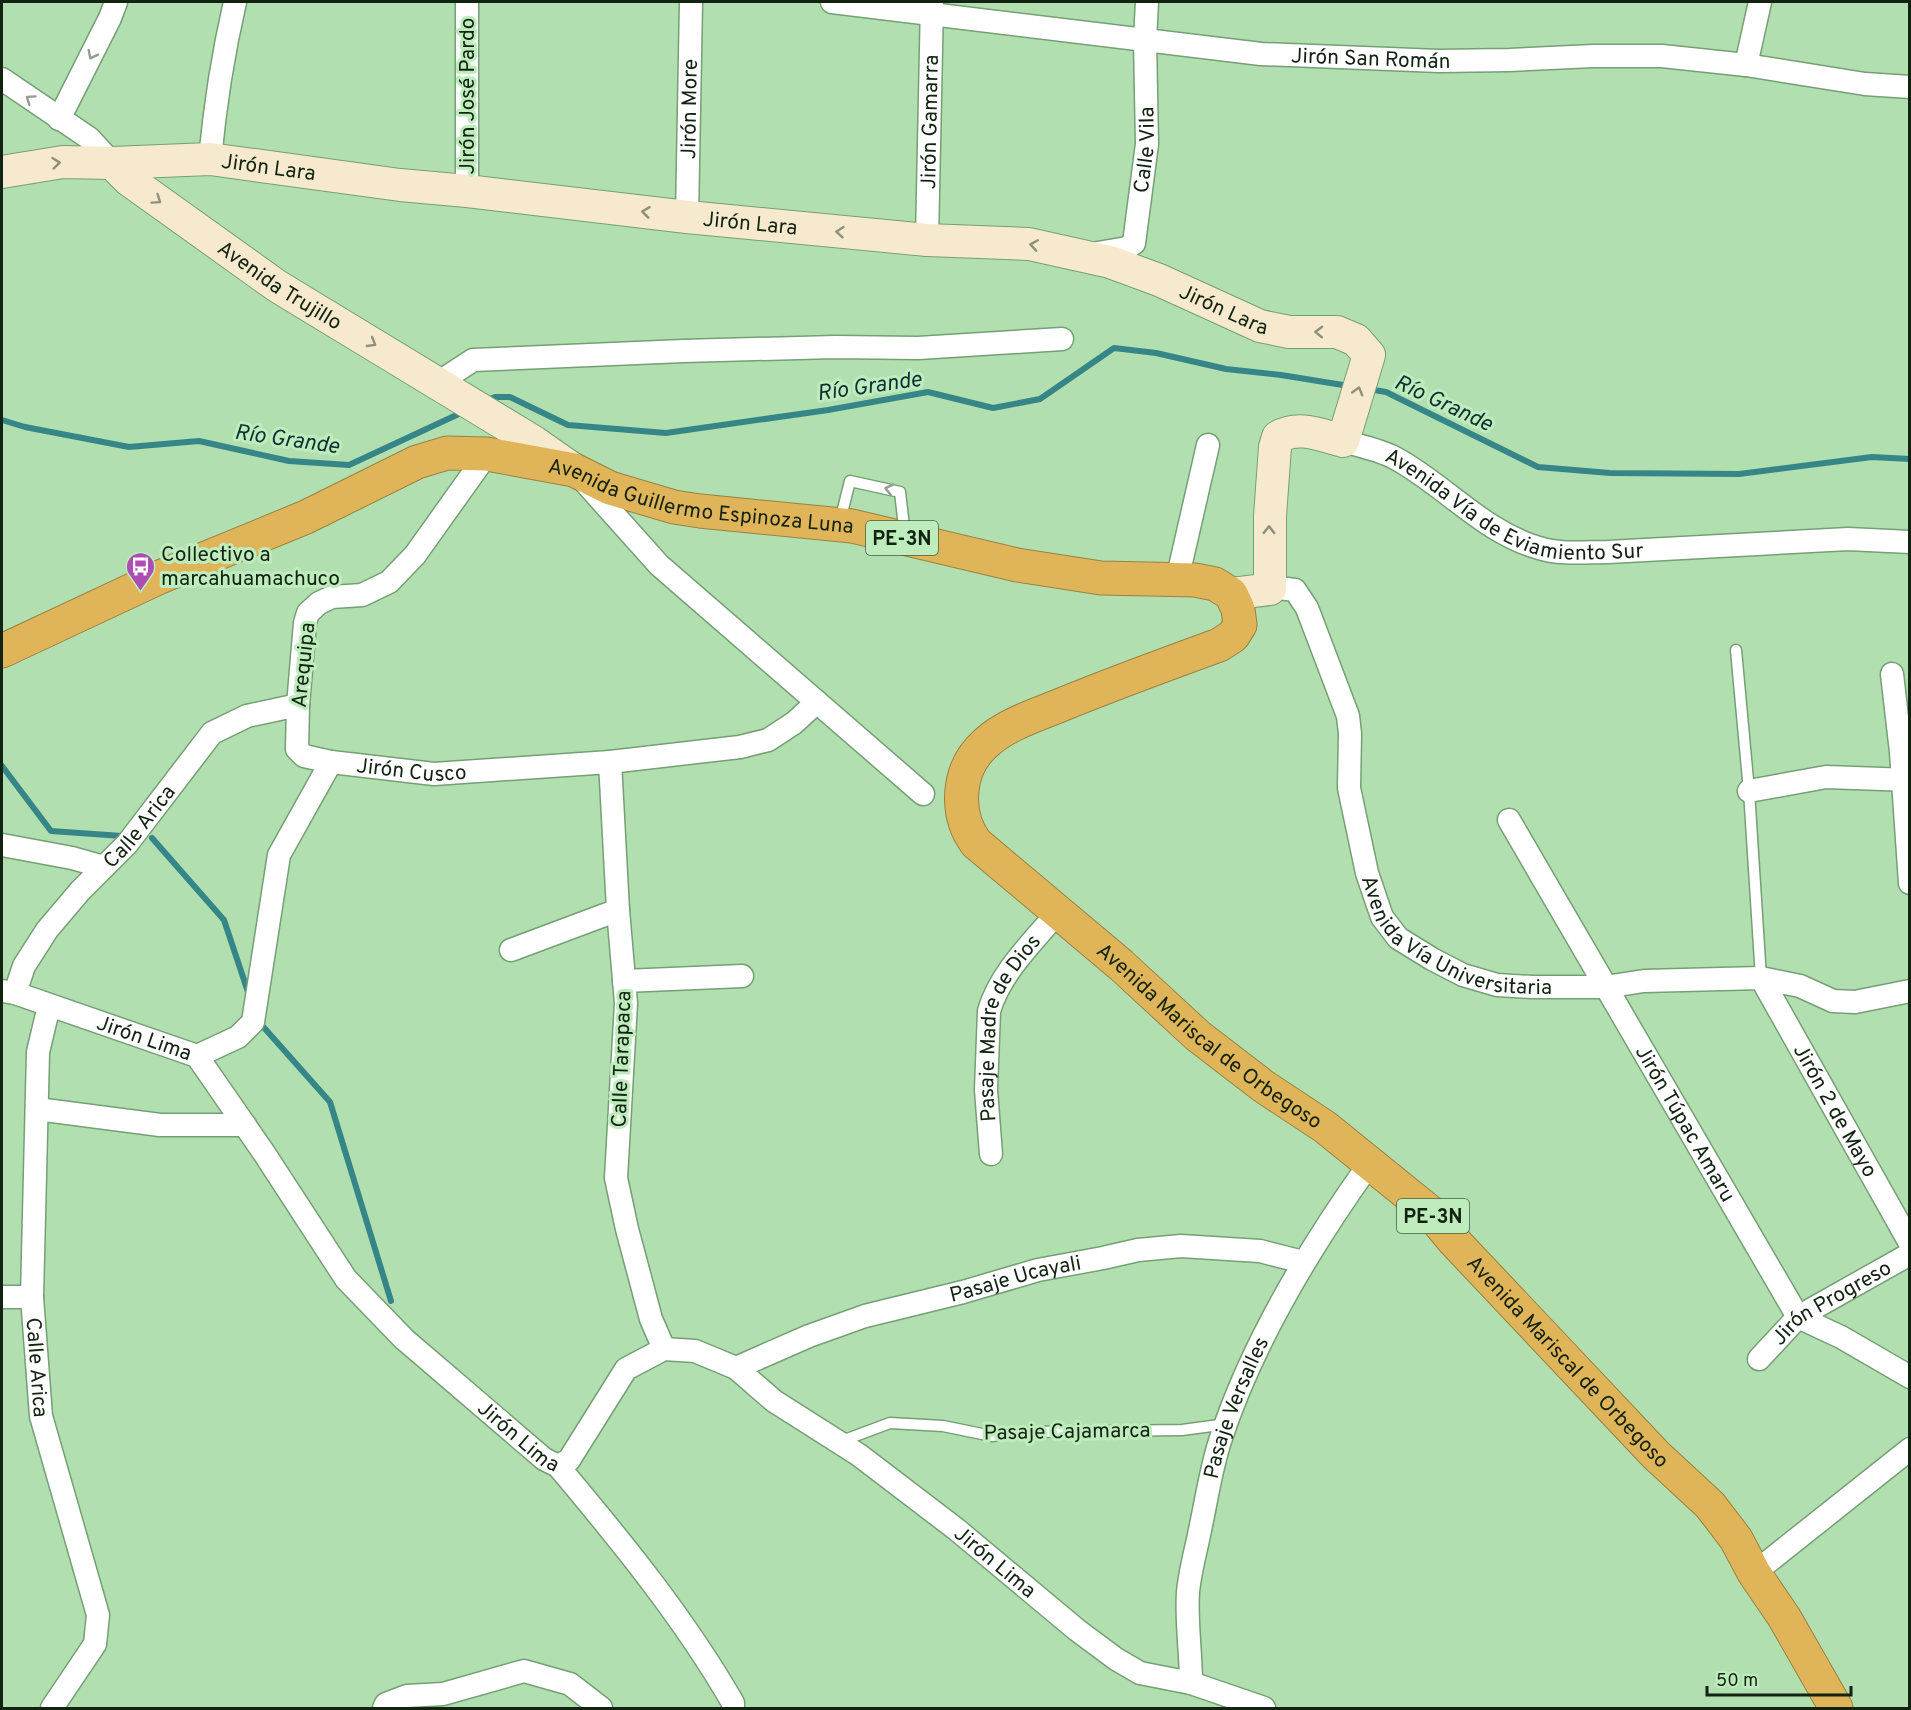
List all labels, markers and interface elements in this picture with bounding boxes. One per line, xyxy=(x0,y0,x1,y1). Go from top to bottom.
street label: Jirón José Pardo xyxy=(455,17,482,175)
street label: Jirón San Román xyxy=(1291,43,1451,76)
one-way arrow xyxy=(87,48,99,59)
street label: Jirón Gamarra xyxy=(916,54,946,190)
street label: Jirón More xyxy=(676,59,705,160)
one-way arrow xyxy=(26,95,37,106)
street label: Calle Vila xyxy=(1129,106,1162,195)
street label: Jirón Lara xyxy=(220,149,317,188)
one-way arrow xyxy=(52,157,61,170)
one-way arrow xyxy=(151,193,162,204)
one-way arrow xyxy=(641,206,651,219)
street label: Jirón Lara xyxy=(702,207,799,243)
one-way arrow xyxy=(835,226,845,239)
street label: Avenida Trujillo xyxy=(211,235,346,337)
one-way arrow xyxy=(1030,240,1039,252)
street label: Jirón Lara xyxy=(1174,279,1270,342)
one-way arrow xyxy=(1314,326,1323,338)
one-way arrow xyxy=(366,335,376,347)
water label: Río Grande xyxy=(815,367,924,408)
water label: Río Grande xyxy=(1390,370,1497,439)
one-way arrow xyxy=(1351,386,1363,397)
water label: Río Grande xyxy=(233,420,341,461)
street label: Avenida Vía de Eviamiento Sur xyxy=(1380,443,1644,568)
street label: Avenida Guillermo Espinoza Luna xyxy=(546,454,855,541)
one-way arrow xyxy=(884,484,894,497)
road number: PE-3N xyxy=(866,521,938,555)
one-way arrow xyxy=(1263,526,1276,535)
place label: Collectivo a marcahuamachuco xyxy=(161,542,340,593)
bus stop icon: Collectivo a marcahuamachuco xyxy=(124,550,156,592)
street label: Arequipa xyxy=(287,621,322,709)
street label: Jirón Cusco xyxy=(355,753,467,789)
street label: Calle Arica xyxy=(98,780,182,875)
street label: Avenida Vía Universitaria xyxy=(1354,872,1552,1002)
street label: Pasaje Madre de Dios xyxy=(974,929,1048,1123)
street label: Avenida Mariscal de Orbegoso xyxy=(1090,938,1327,1136)
street label: Calle Tarapaca xyxy=(607,990,638,1128)
street label: Jirón Lima xyxy=(93,1010,195,1068)
street label: Jirón 2 de Mayo xyxy=(1786,1040,1882,1183)
street label: Jirón Túpac Amaru xyxy=(1628,1041,1740,1207)
road number: PE-3N xyxy=(1397,1199,1469,1233)
street label: Pasaje Ucayali xyxy=(947,1250,1083,1310)
street label: Avenida Mariscal de Orbegoso xyxy=(1460,1251,1674,1475)
street label: Jirón Progreso xyxy=(1767,1255,1897,1352)
street label: Calle Arica xyxy=(19,1317,53,1418)
street label: Pasaje Versalles xyxy=(1199,1333,1276,1482)
street label: Jirón Lima xyxy=(471,1396,563,1479)
street label: Pasaje Cajamarca xyxy=(983,1418,1151,1447)
street label: Jirón Lima xyxy=(948,1521,1041,1605)
scale bar xyxy=(1707,1659,1851,1697)
text: 50 m xyxy=(1716,1670,1758,1693)

